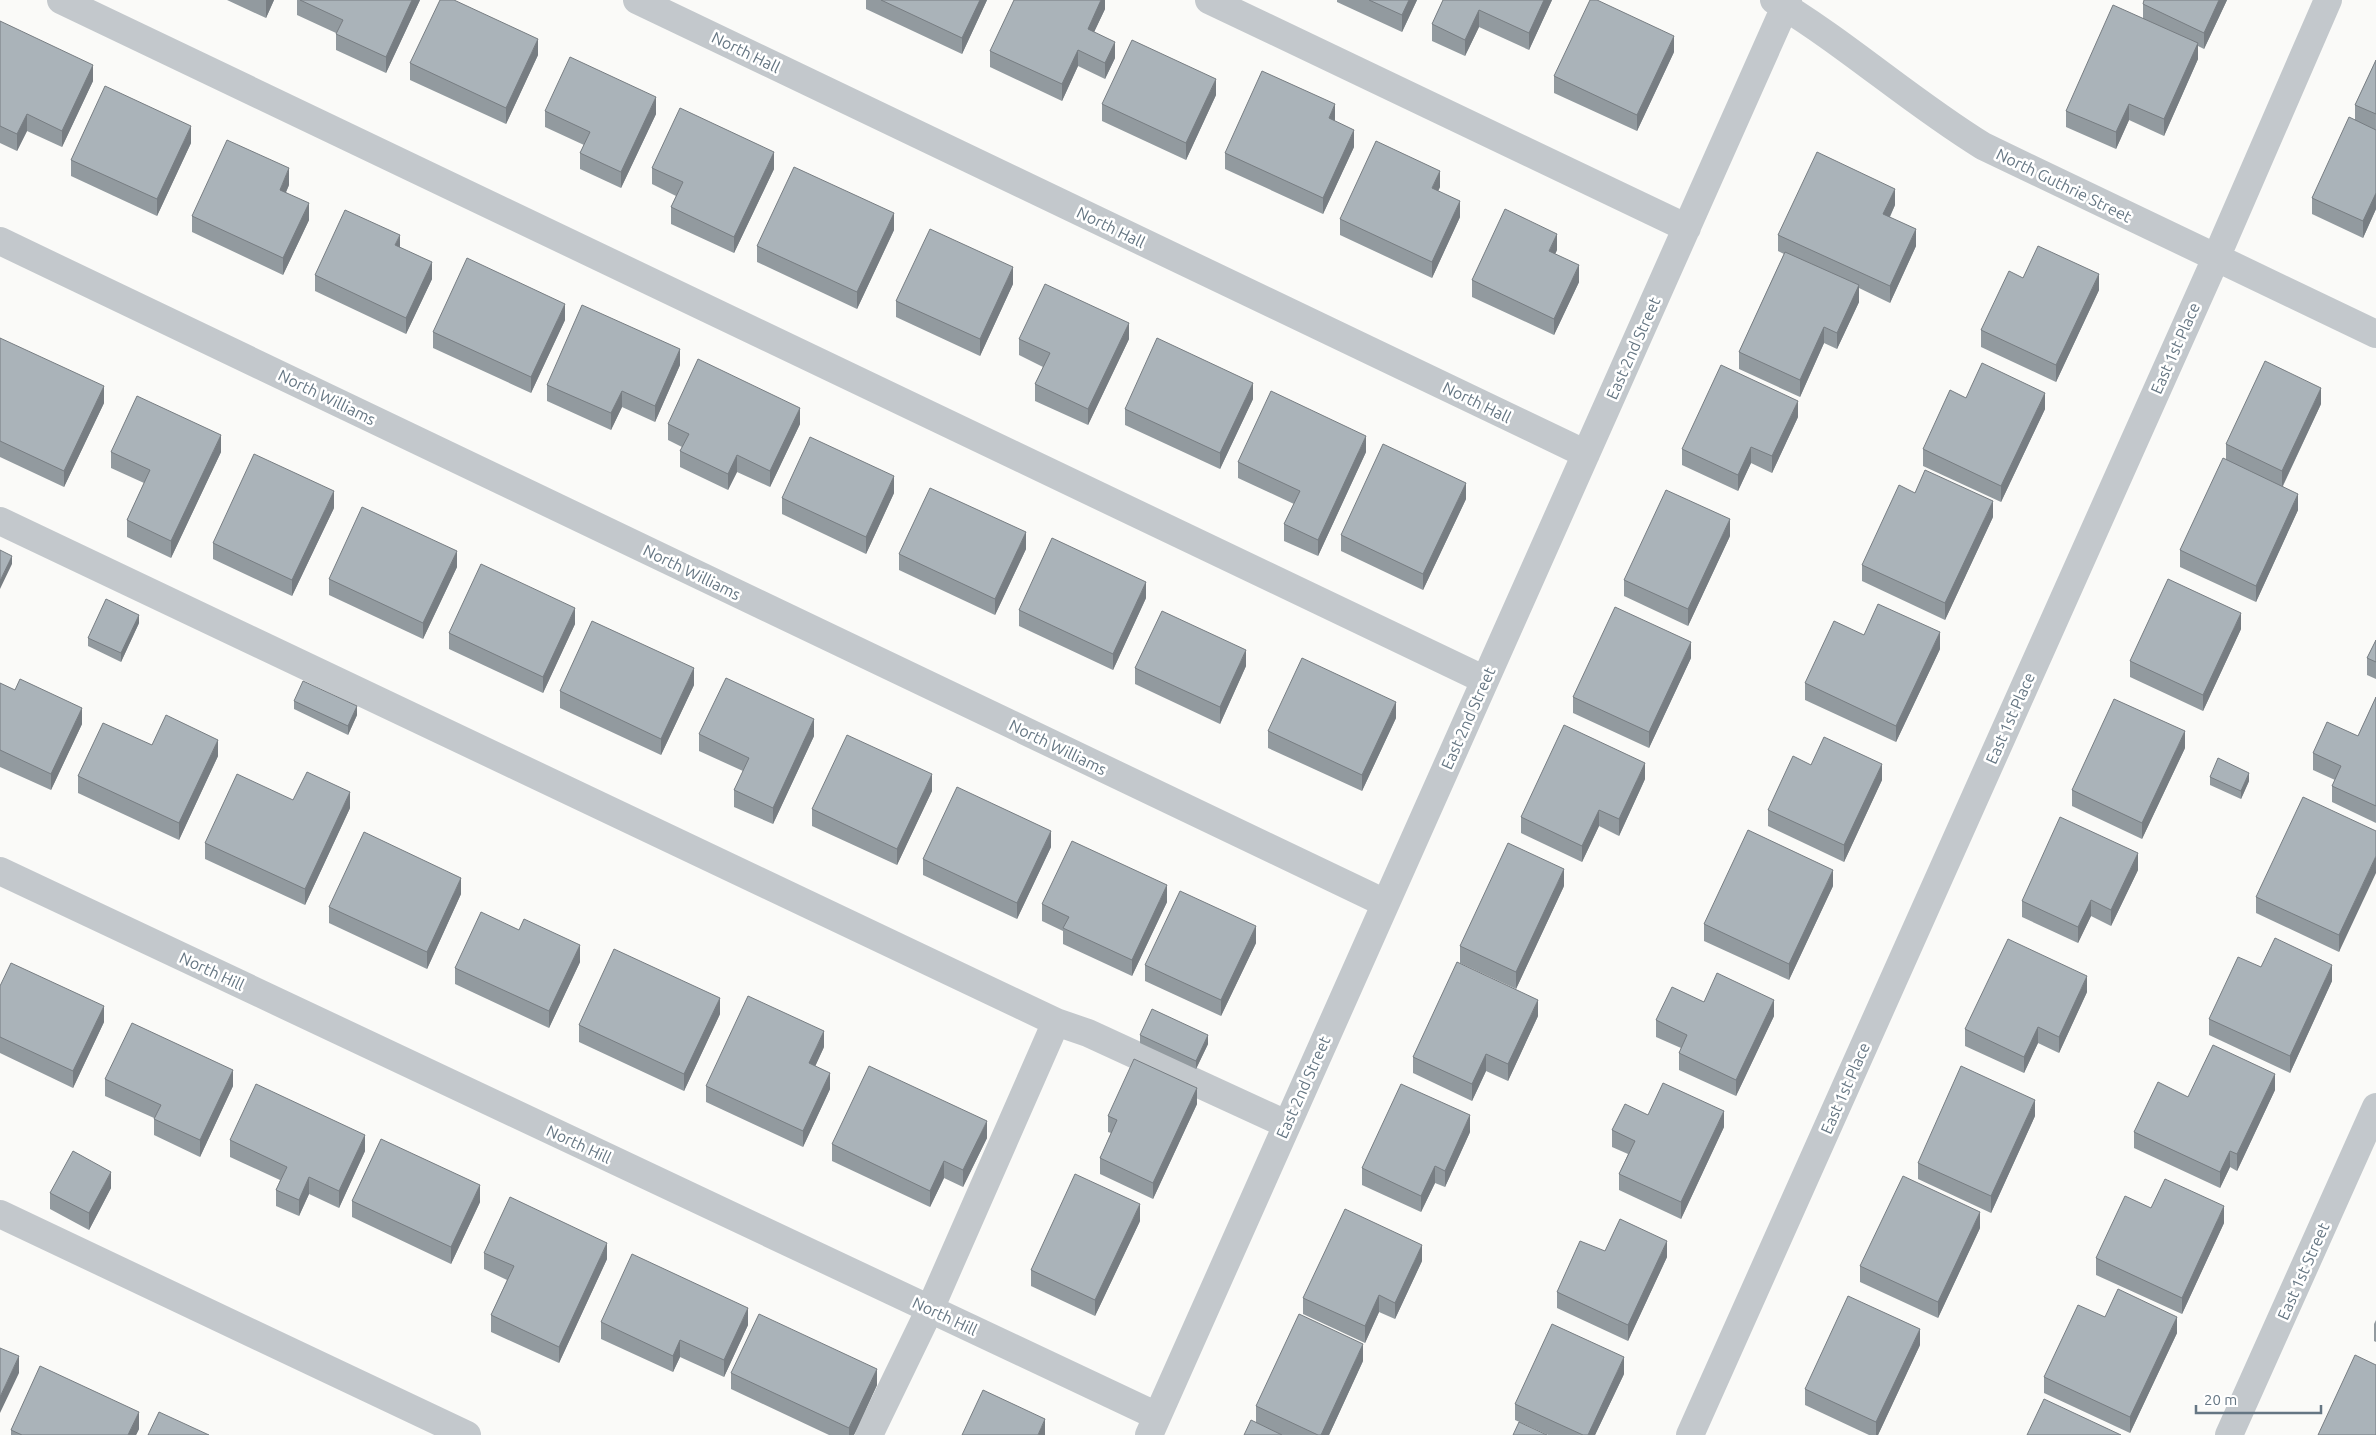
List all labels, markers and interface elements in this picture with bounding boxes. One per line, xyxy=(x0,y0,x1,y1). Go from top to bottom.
street label: North Hall xyxy=(709,28,783,76)
street label: North Guthrie Street xyxy=(1993,144,2135,226)
street label: North Hall xyxy=(1074,203,1148,251)
street label: East 2nd Street xyxy=(1602,293,1664,402)
street label: East 1st Place xyxy=(2147,299,2203,397)
street label: North Williams xyxy=(275,366,379,428)
street label: North Hall xyxy=(1440,378,1514,426)
street label: North Williams xyxy=(640,541,744,603)
street label: East 2nd Street xyxy=(1437,663,1499,772)
street label: East 1st Place xyxy=(1982,669,2038,767)
street label: North Williams xyxy=(1006,716,1110,778)
street label: North Hill xyxy=(177,948,247,994)
street label: East 2nd Street xyxy=(1272,1032,1334,1141)
street label: East 1st Place xyxy=(1817,1039,1873,1137)
street label: North Hill xyxy=(544,1121,614,1167)
street label: East 1st Street xyxy=(2273,1219,2333,1322)
street label: North Hill xyxy=(910,1293,980,1339)
scale bar xyxy=(2196,1382,2321,1414)
text: 20 m xyxy=(2204,1391,2237,1408)

